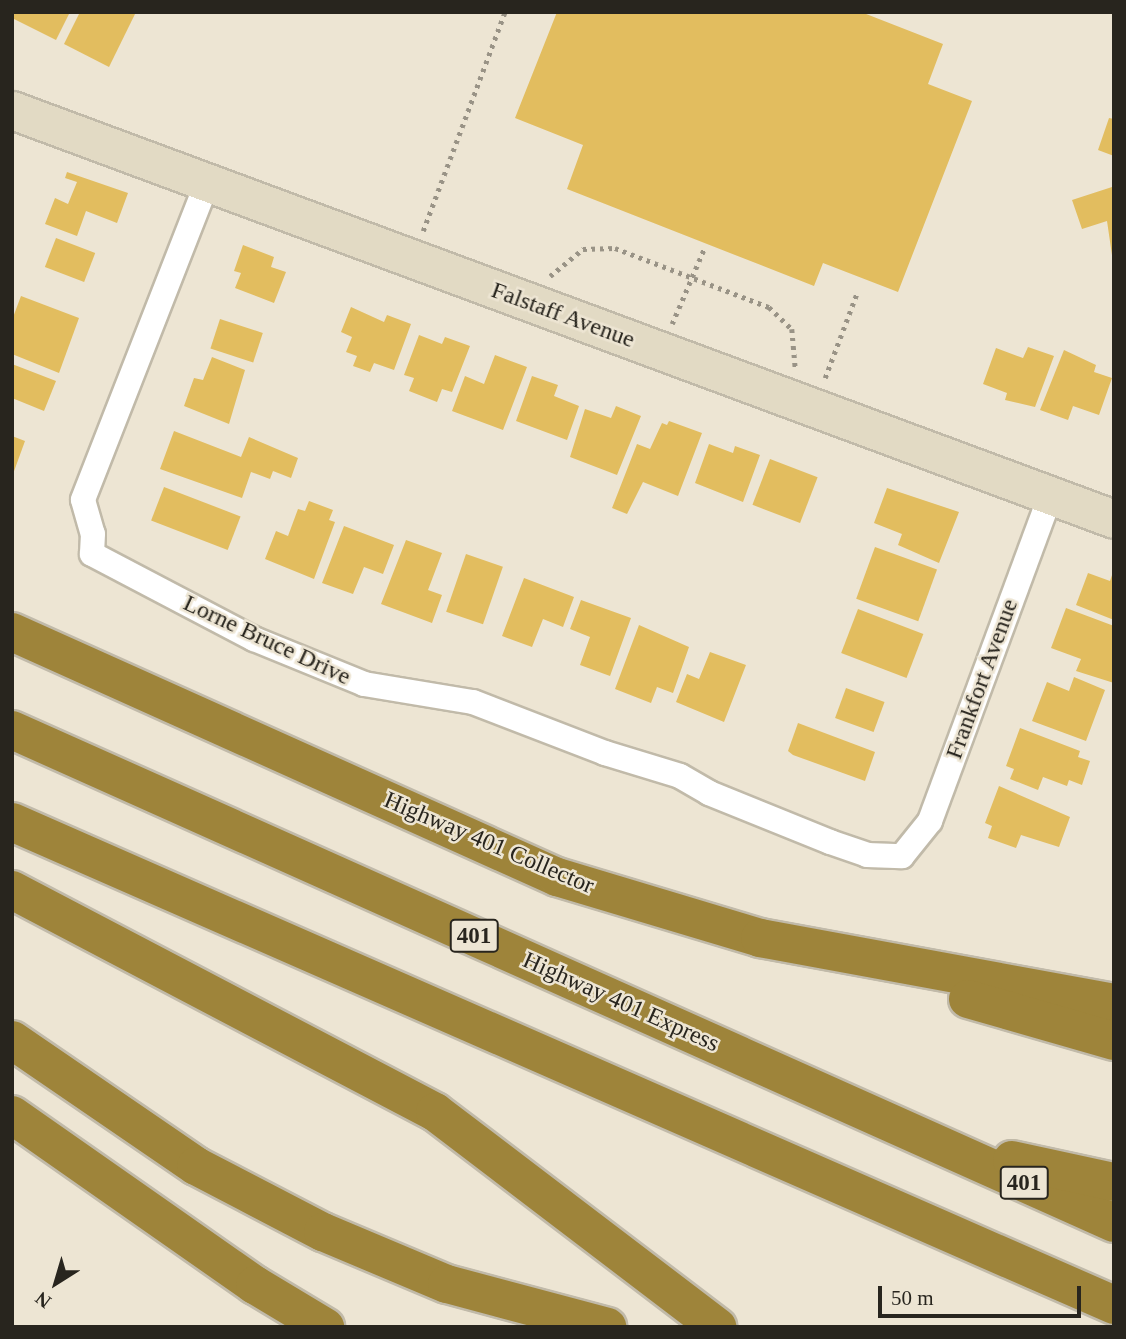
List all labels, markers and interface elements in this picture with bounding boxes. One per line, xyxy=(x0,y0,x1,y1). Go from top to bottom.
street label: Falstaff Avenue xyxy=(487,276,639,354)
street label: Lorne Bruce Drive xyxy=(179,589,355,691)
street label: Frankfort Avenue xyxy=(939,594,1025,764)
street label: Highway 401 Collector xyxy=(380,786,598,900)
road number: 401 xyxy=(449,917,498,956)
street label: Highway 401 Express xyxy=(518,946,724,1058)
road number: 401 xyxy=(1000,1164,1048,1202)
north arrow xyxy=(21,1248,91,1318)
scale bar xyxy=(881,1272,1084,1316)
text: 50 m xyxy=(891,1286,934,1310)
text: N xyxy=(31,1288,55,1313)

